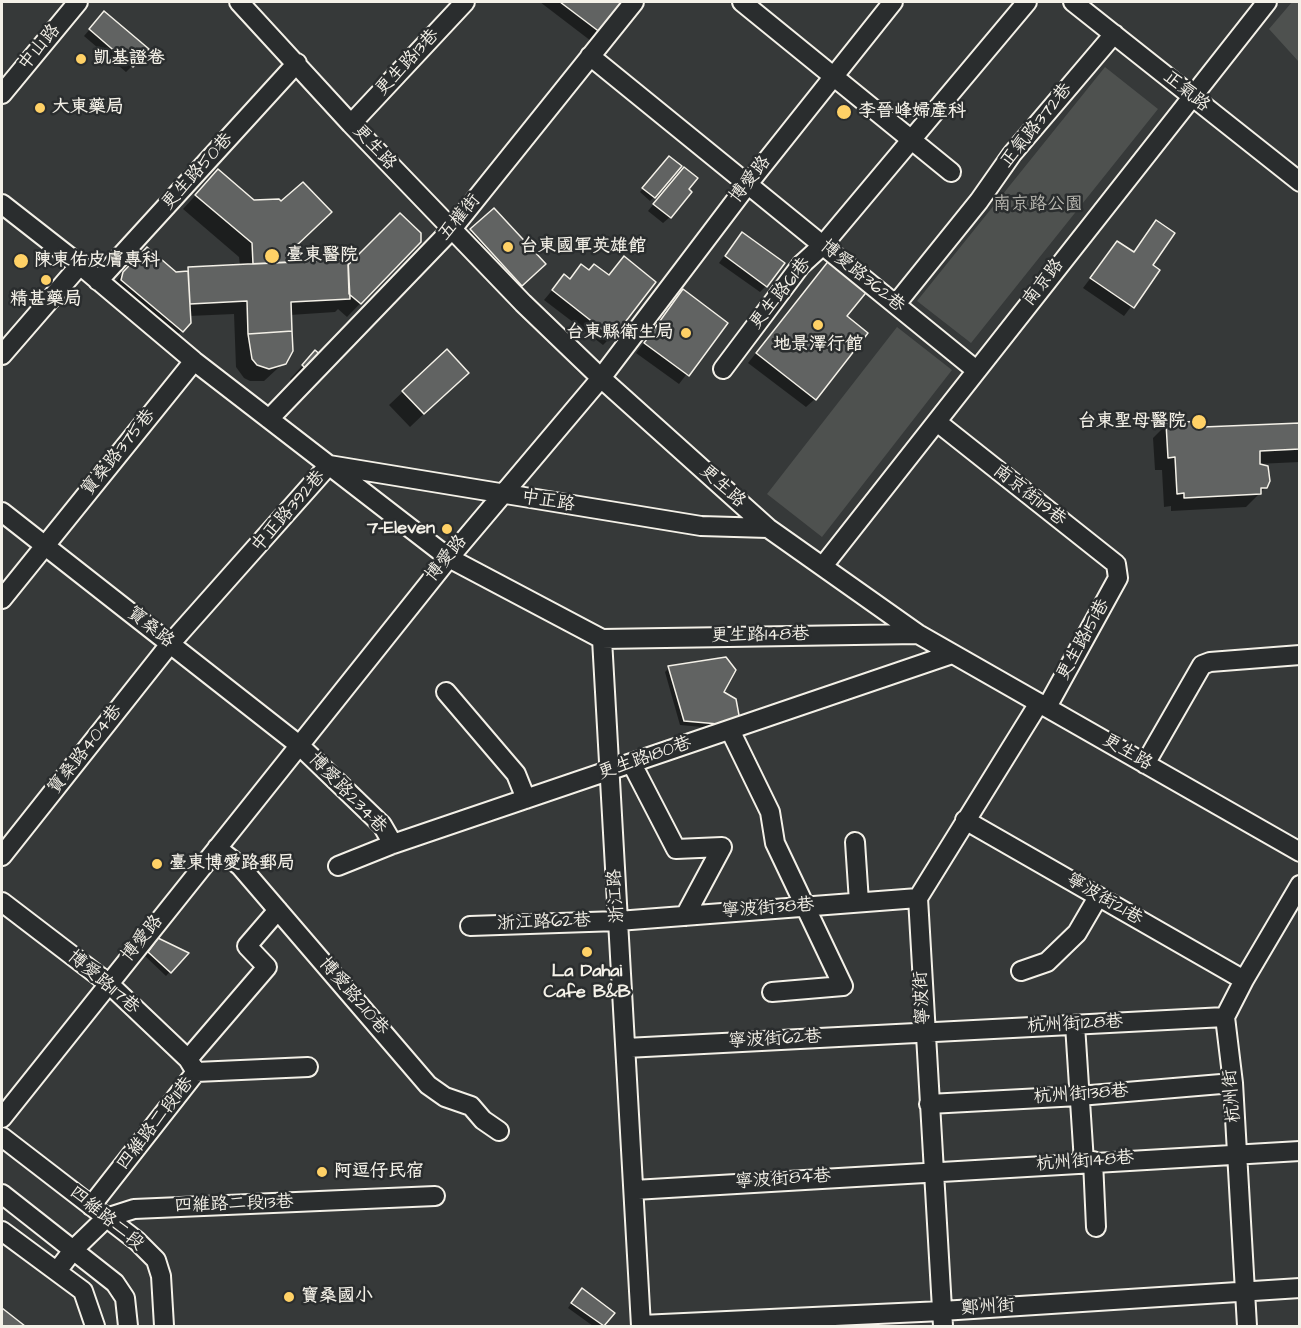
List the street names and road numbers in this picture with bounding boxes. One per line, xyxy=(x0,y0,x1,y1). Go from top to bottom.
street label: 中山路 xyxy=(14,20,66,76)
street label: 更生路13巷 xyxy=(372,25,444,101)
street label: 正氣路 xyxy=(1158,67,1214,117)
street label: 正氣路372巷 xyxy=(996,79,1078,173)
street label: 更生路 xyxy=(348,121,400,175)
street label: 更生路50巷 xyxy=(158,129,238,215)
street label: 博愛路 xyxy=(726,152,776,208)
street label: 五權街 xyxy=(434,190,486,246)
street label: 博愛路362巷 xyxy=(815,236,909,318)
street label: 更生路61巷 xyxy=(746,254,816,334)
street label: 南京路 xyxy=(1019,255,1069,311)
street label: 寶桑路375巷 xyxy=(78,405,160,501)
street label: 更生路 xyxy=(695,461,749,513)
street label: 南京街119巷 xyxy=(988,461,1070,531)
street label: 中正路392巷 xyxy=(247,467,331,557)
street label: 中正路 xyxy=(520,487,576,517)
street label: 博愛路 xyxy=(422,531,472,587)
street label: 更生路151巷 xyxy=(1053,596,1115,684)
street label: 寶桑路 xyxy=(122,603,178,653)
street label: 更生路148巷 xyxy=(711,624,809,648)
street label: 寶桑路404巷 xyxy=(44,701,128,799)
street label: 更生路 xyxy=(1098,730,1156,776)
street label: 更生路180巷 xyxy=(595,733,695,785)
street label: 博愛路234巷 xyxy=(303,749,391,839)
street label: 浙江路 xyxy=(605,868,629,924)
street label: 寧波街21巷 xyxy=(1062,869,1146,931)
street label: 寧波街38巷 xyxy=(721,895,815,923)
street label: 博愛路 xyxy=(118,911,168,967)
street label: 浙江路62巷 xyxy=(497,911,591,935)
street label: 博愛路117巷 xyxy=(62,947,144,1019)
street label: 博愛路210巷 xyxy=(313,954,393,1040)
street label: 寧波街 xyxy=(911,970,935,1026)
street label: 杭州街128巷 xyxy=(1026,1012,1124,1038)
street label: 寧波街62巷 xyxy=(728,1027,822,1053)
street label: 杭州街 xyxy=(1220,1068,1246,1124)
street label: 四維路二段11巷 xyxy=(113,1073,199,1175)
street label: 杭州街138巷 xyxy=(1033,1081,1129,1109)
street label: 杭州街148巷 xyxy=(1035,1148,1135,1176)
street label: 寧波街84巷 xyxy=(734,1166,832,1194)
street label: 四維路二段 xyxy=(64,1182,148,1256)
street label: 四維路二段13巷 xyxy=(174,1192,294,1218)
street label: 鄭州街 xyxy=(960,1296,1016,1320)

